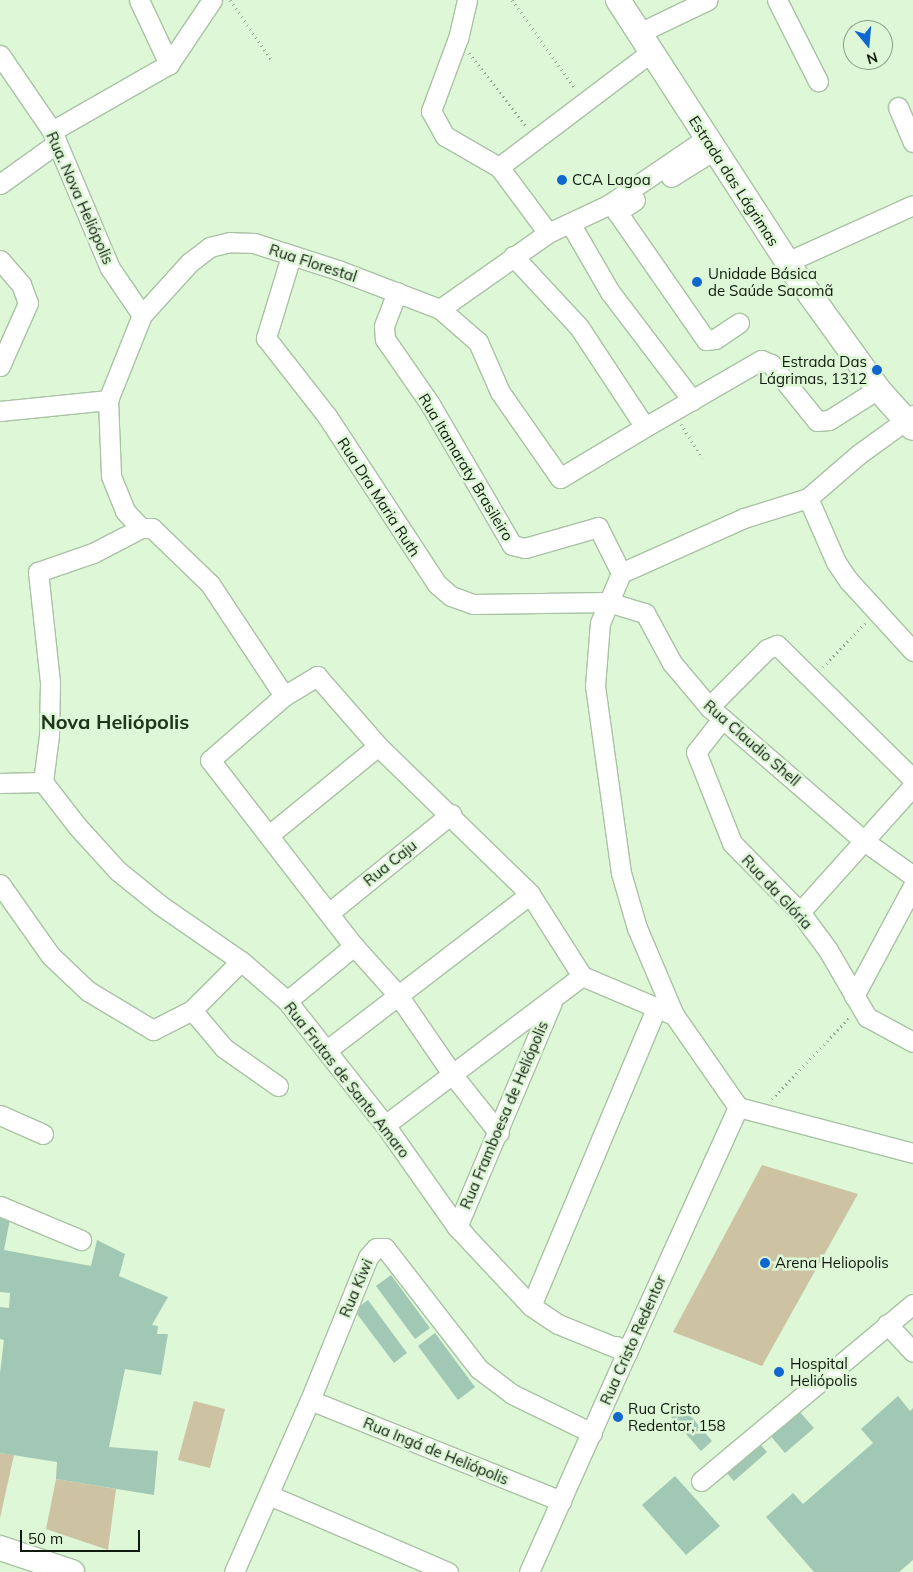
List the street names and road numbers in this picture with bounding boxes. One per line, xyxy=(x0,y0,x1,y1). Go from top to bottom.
street label: Estrada das Lágrimas xyxy=(685,112,783,250)
street label: Rua. Nova Heliópolis xyxy=(43,129,117,267)
street label: Rua Florestal xyxy=(267,240,359,286)
street label: Rua Itamaraty Brasileiro xyxy=(415,390,517,544)
street label: Rua Dra Maria Ruth xyxy=(334,434,424,560)
street label: Rua Claudio Shell xyxy=(700,696,804,790)
street label: Rua Caju xyxy=(360,836,420,890)
street label: Rua da Glória xyxy=(738,851,816,933)
street label: Rua Frutas de Santo Amaro xyxy=(281,998,413,1162)
street label: Rua Framboesa de Heliópolis xyxy=(456,1018,552,1212)
street label: Rua Kiwi xyxy=(336,1256,376,1320)
street label: Rua Cristo Redentor xyxy=(596,1273,670,1407)
street label: Rua Ingá de Heliópolis xyxy=(361,1414,511,1488)

